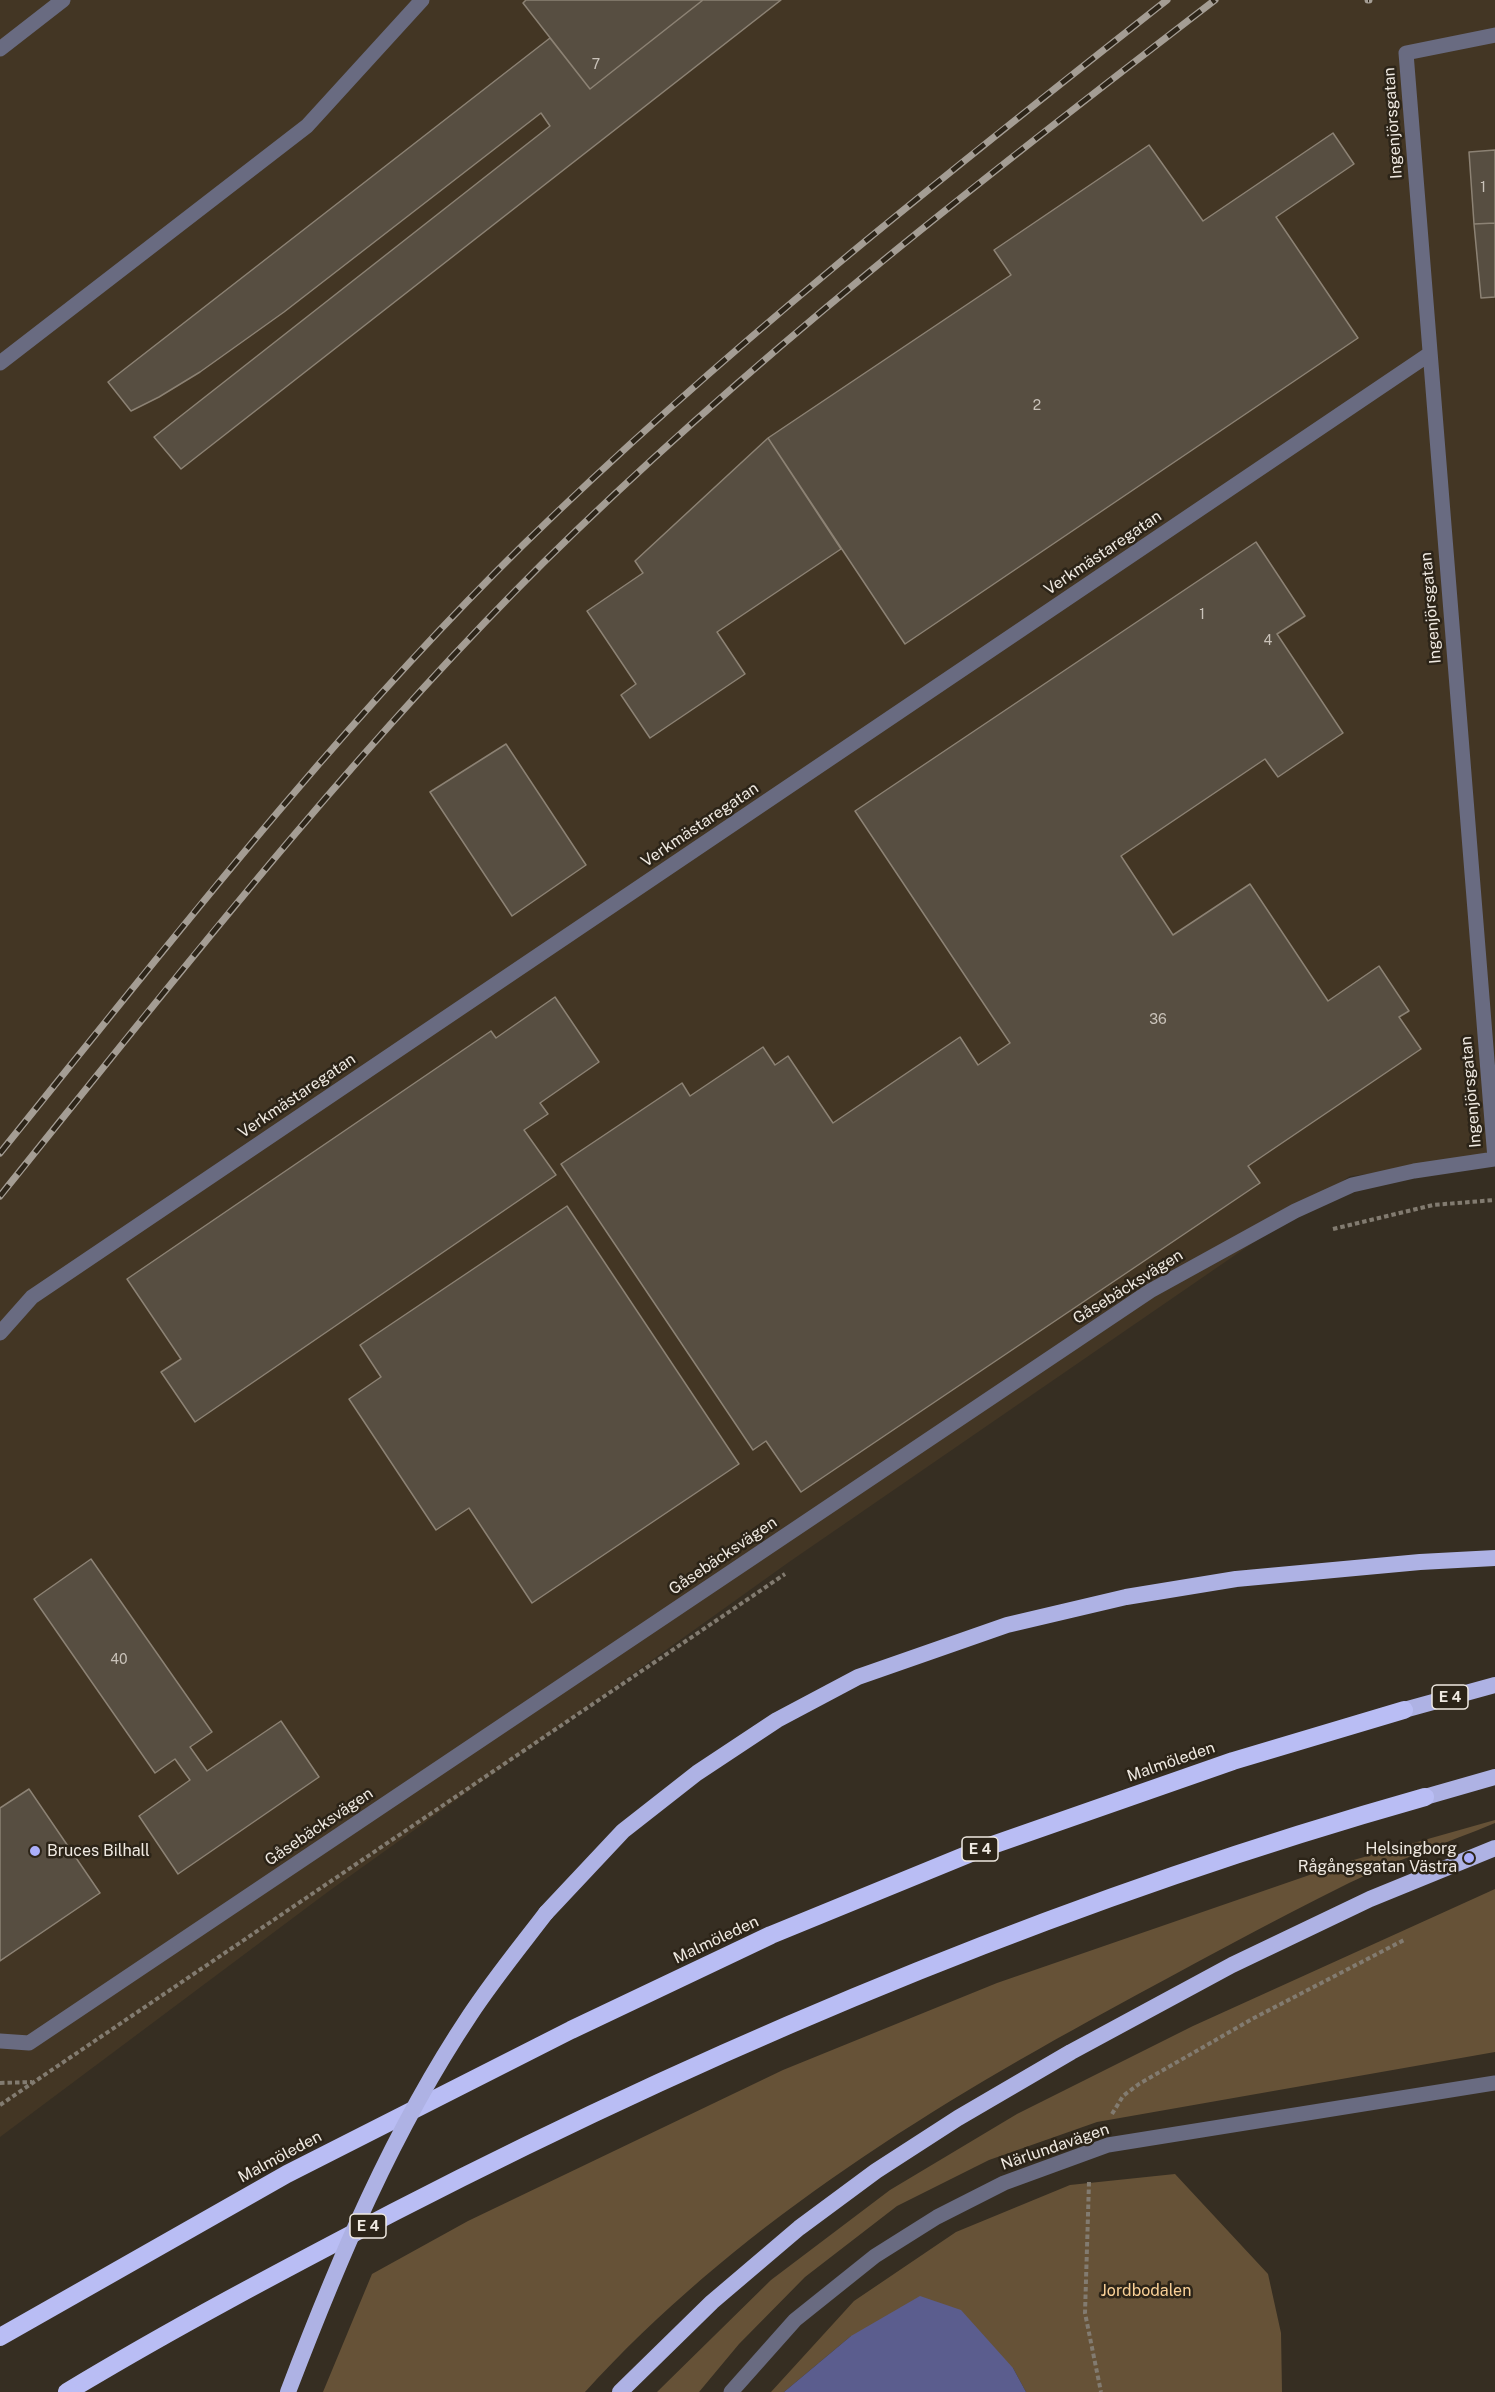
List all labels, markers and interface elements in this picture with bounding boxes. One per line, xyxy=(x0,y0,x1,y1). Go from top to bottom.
house number: 7 xyxy=(592,57,600,73)
street label: Ingenjörsgatan xyxy=(1380,67,1406,179)
house number: 1 xyxy=(1480,180,1486,196)
house number: 2 xyxy=(1033,398,1041,414)
street label: Verkmästaregatan xyxy=(1041,507,1165,599)
street label: Ingenjörsgatan xyxy=(1417,552,1445,664)
house number: 1 xyxy=(1199,607,1205,623)
house number: 4 xyxy=(1264,633,1272,649)
street label: Verkmästaregatan xyxy=(638,779,762,871)
house number: 36 xyxy=(1149,1012,1167,1028)
street label: Ingenjörsgatan xyxy=(1457,1036,1485,1148)
street label: Verkmästaregatan xyxy=(235,1050,359,1142)
street label: Gåsebäcksvägen xyxy=(1069,1245,1187,1329)
street label: Gåsebäcksvägen xyxy=(665,1513,781,1599)
house number: 40 xyxy=(110,1652,128,1668)
road number: E 4 xyxy=(1432,1685,1468,1709)
street label: Malmöleden xyxy=(1124,1738,1218,1786)
street label: Gåsebäcksvägen xyxy=(261,1784,377,1870)
road number: E 4 xyxy=(962,1837,998,1861)
place label: Helsingborg Rågångsgatan Västra xyxy=(1298,1839,1457,1877)
place label: Bruces Bilhall xyxy=(47,1841,150,1861)
marker: Bruces Bilhall xyxy=(28,1844,42,1858)
marker: Helsingborg Rågångsgatan Västra xyxy=(1462,1851,1476,1865)
street label: Malmöleden xyxy=(670,1912,762,1968)
street label: Närlundavägen xyxy=(998,2120,1112,2174)
street label: Malmöleden xyxy=(235,2127,325,2187)
road number: E 4 xyxy=(350,2214,386,2238)
park label: Jordbodalen xyxy=(1101,2281,1191,2301)

